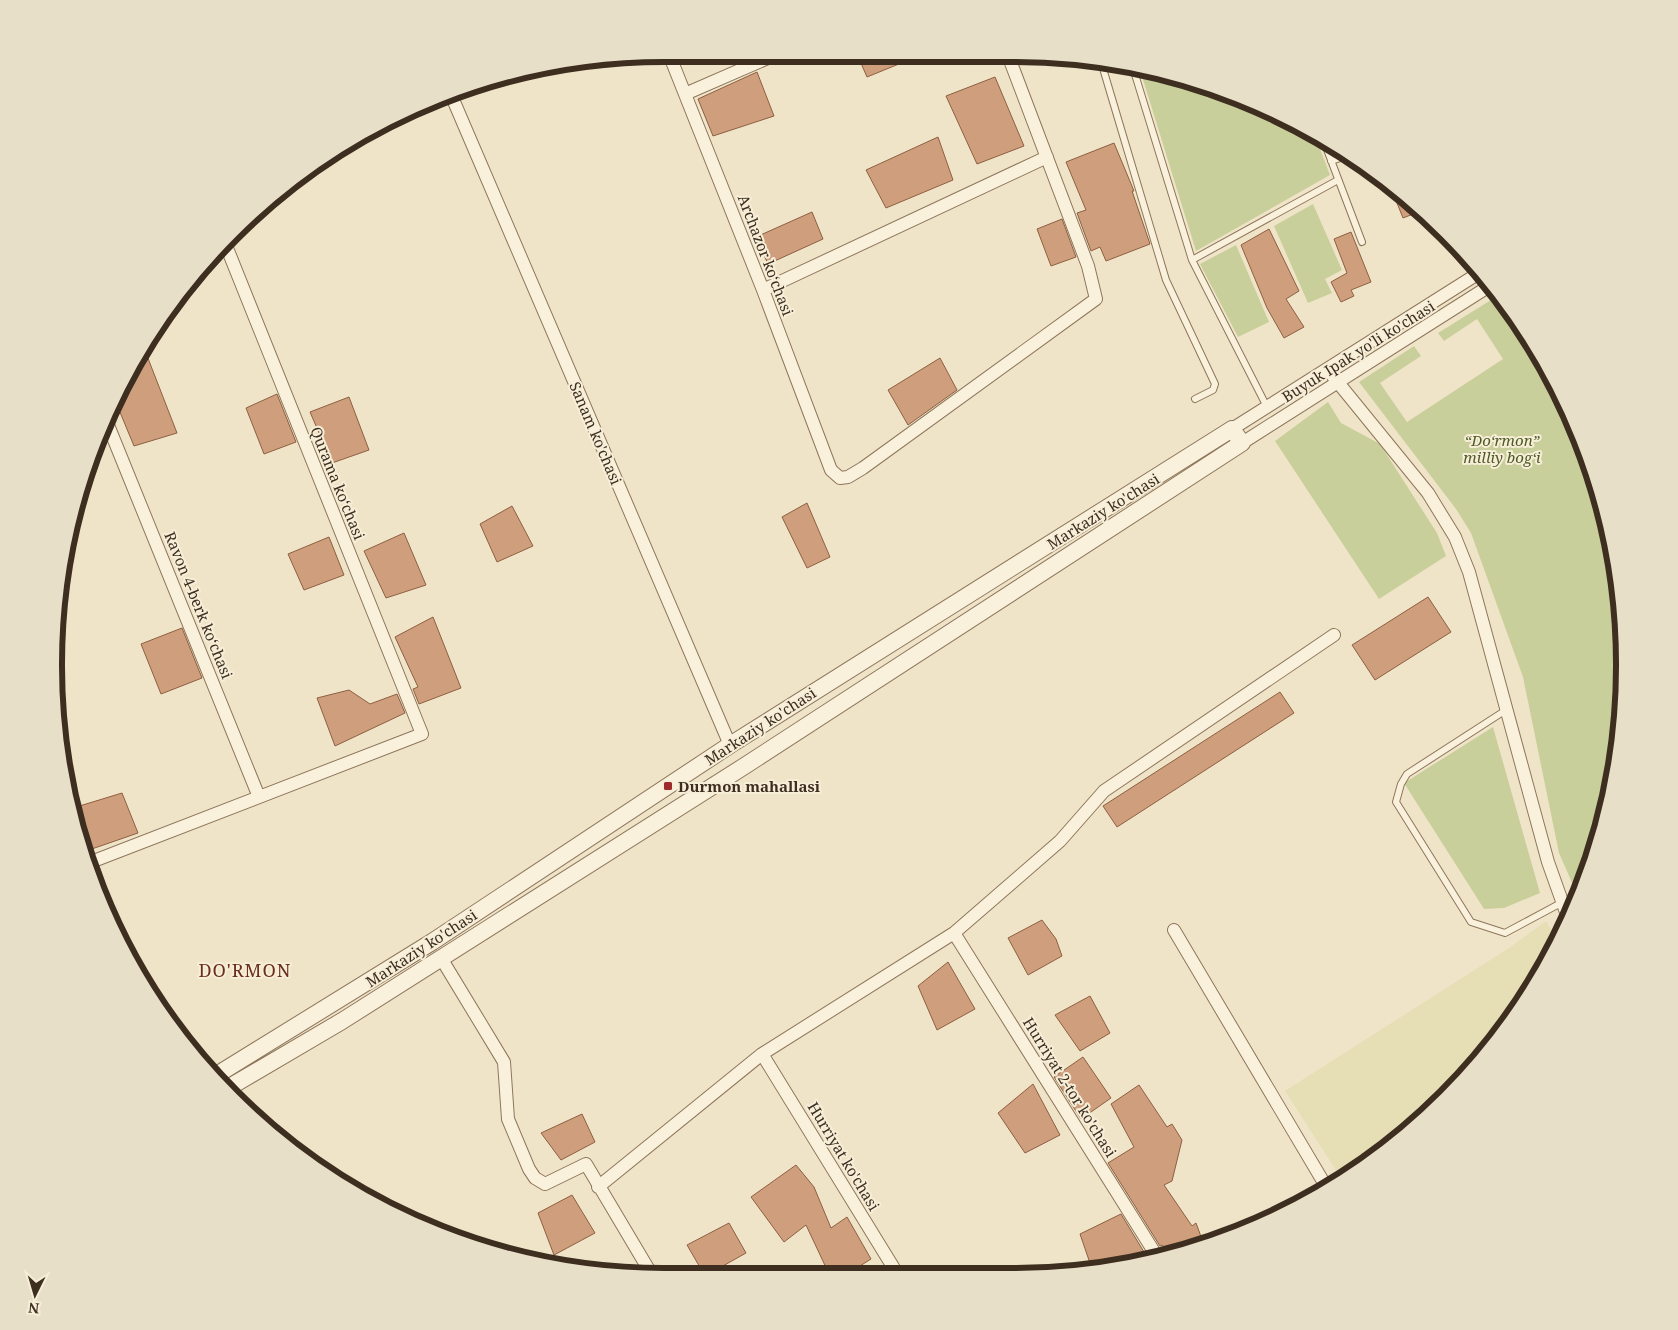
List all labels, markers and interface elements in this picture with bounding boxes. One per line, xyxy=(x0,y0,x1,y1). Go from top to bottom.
street label: Archazor ko‘chasi xyxy=(734,192,798,319)
street label: Buyuk Ipak yo'li ko'chasi xyxy=(1278,296,1438,406)
street label: Sanam ko'chasi xyxy=(565,379,627,488)
street label: Qurama koʻchasi xyxy=(306,424,370,543)
park label: “Do‘rmon” milliy bog‘i xyxy=(1463,430,1541,467)
street label: Markaziy ko'chasi xyxy=(1043,468,1163,554)
street label: Ravon 4-berk koʻchasi xyxy=(160,528,238,682)
street label: Markaziy ko'chasi xyxy=(701,682,820,769)
place label: Durmon mahallasi xyxy=(678,776,821,796)
marker: Durmon mahallasi xyxy=(662,780,674,792)
street label: Markaziy ko'chasi xyxy=(362,904,481,991)
district label: DO'RMON xyxy=(198,958,292,982)
street label: Hurriyat 2-tor ko'chasi xyxy=(1019,1013,1121,1161)
street label: Hurriyat ko'chasi xyxy=(804,1098,884,1214)
north arrow xyxy=(10,1270,60,1320)
text: N xyxy=(27,1299,40,1318)

